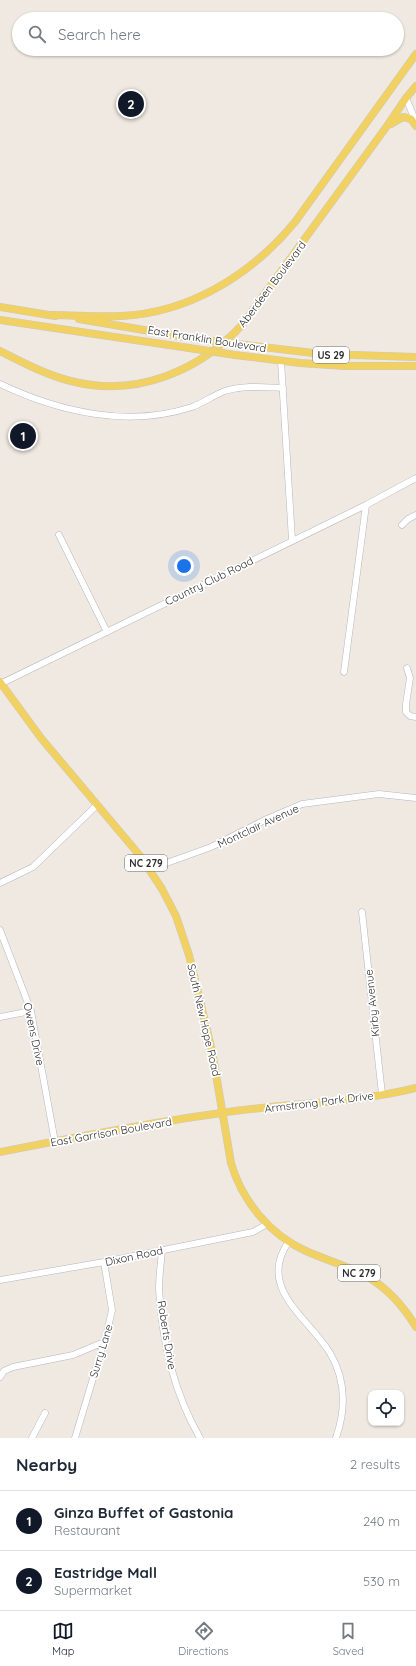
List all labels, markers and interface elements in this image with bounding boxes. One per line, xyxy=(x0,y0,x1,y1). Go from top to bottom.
search box xyxy=(12,12,404,56)
icon: search xyxy=(26,23,48,45)
text: Search here xyxy=(58,25,141,44)
pin: 2 xyxy=(118,89,144,119)
street label: Aberdeen Boulevard xyxy=(235,238,309,330)
street label: East Franklin Boulevard xyxy=(147,323,267,355)
road number: US 29 xyxy=(313,347,349,363)
pin: 1 xyxy=(10,421,36,451)
street label: Country Club Road xyxy=(163,554,255,608)
your location xyxy=(174,556,194,576)
street label: Montclair Avenue xyxy=(215,801,301,851)
road number: NC 279 xyxy=(125,855,167,871)
street label: South New Hope Road xyxy=(184,962,224,1078)
street label: Kirby Avenue xyxy=(362,969,382,1037)
street label: Owens Drive xyxy=(21,1001,47,1067)
street label: Armstrong Park Drive xyxy=(264,1088,374,1116)
street label: East Garrison Boulevard xyxy=(49,1114,173,1150)
street label: Dixon Road xyxy=(104,1243,164,1269)
road number: NC 279 xyxy=(338,1265,380,1281)
street label: Roberts Drive xyxy=(155,1299,179,1371)
street label: Surry Lane xyxy=(86,1323,116,1379)
map controls xyxy=(368,1390,404,1426)
button: locate xyxy=(368,1390,404,1426)
text: Nearby xyxy=(16,1454,77,1475)
text: 2 results xyxy=(350,1456,400,1472)
text: Ginza Buffet of Gastonia xyxy=(54,1503,233,1522)
text: 1 xyxy=(26,1513,32,1529)
text: 240 m xyxy=(363,1513,400,1529)
text: Restaurant xyxy=(54,1522,120,1538)
text: Eastridge Mall xyxy=(54,1563,157,1582)
text: 2 xyxy=(25,1573,33,1589)
text: 530 m xyxy=(363,1573,400,1589)
text: Supermarket xyxy=(54,1582,132,1598)
tab: Map xyxy=(52,1620,74,1658)
tab: Directions xyxy=(178,1620,229,1658)
tab: Saved xyxy=(333,1620,364,1658)

